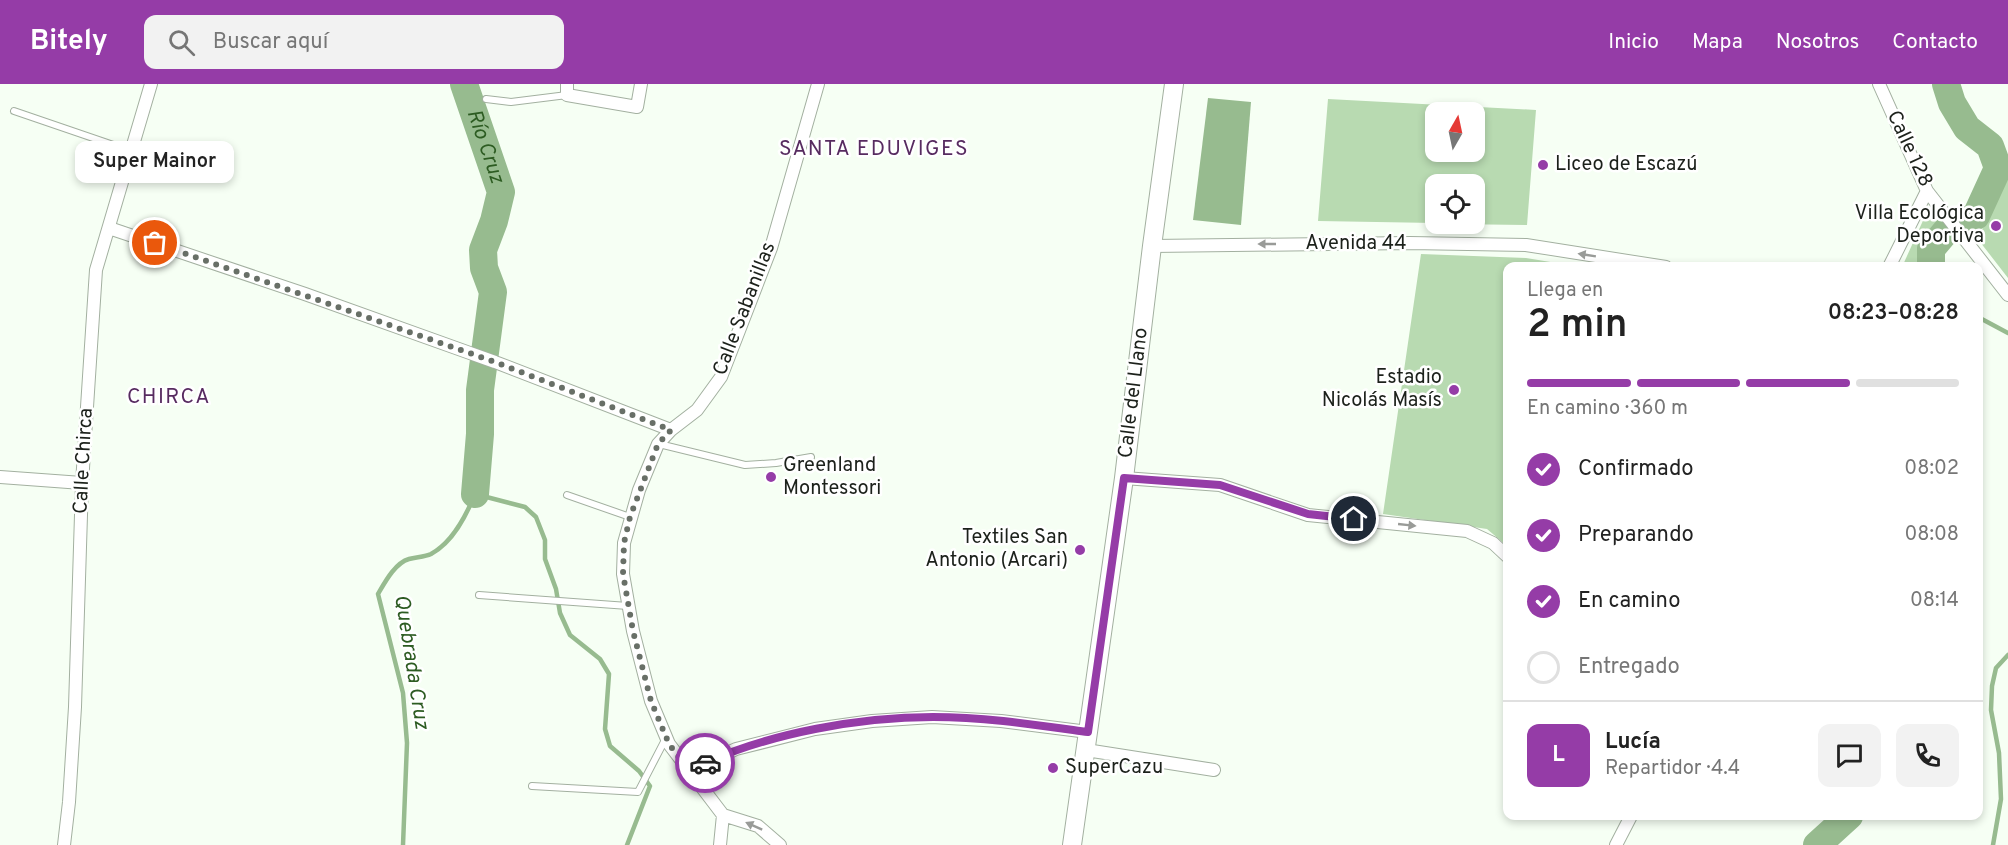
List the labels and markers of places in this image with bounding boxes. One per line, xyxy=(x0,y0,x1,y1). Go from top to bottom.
callout: Super Mainor xyxy=(76,141,234,183)
place label: Liceo de Escazú xyxy=(1555,152,1698,178)
marker: Liceo de Escazú xyxy=(1536,158,1550,172)
place label: Villa Ecológica Deportiva xyxy=(1855,201,1984,250)
pin xyxy=(129,217,180,268)
marker: Villa Ecológica Deportiva xyxy=(1989,219,2003,233)
place label: Estadio Nicolás Masís xyxy=(1322,365,1442,414)
marker: Estadio Nicolás Masís xyxy=(1447,383,1461,397)
place label: Greenland Montessori xyxy=(783,453,881,502)
marker: Greenland Montessori xyxy=(764,470,778,484)
pin xyxy=(1328,493,1379,544)
place label: Textiles San Antonio (Arcari) xyxy=(925,525,1068,574)
marker: Textiles San Antonio (Arcari) xyxy=(1073,543,1087,557)
place label: SuperCazu xyxy=(1065,755,1163,781)
marker: SuperCazu xyxy=(1046,761,1060,775)

